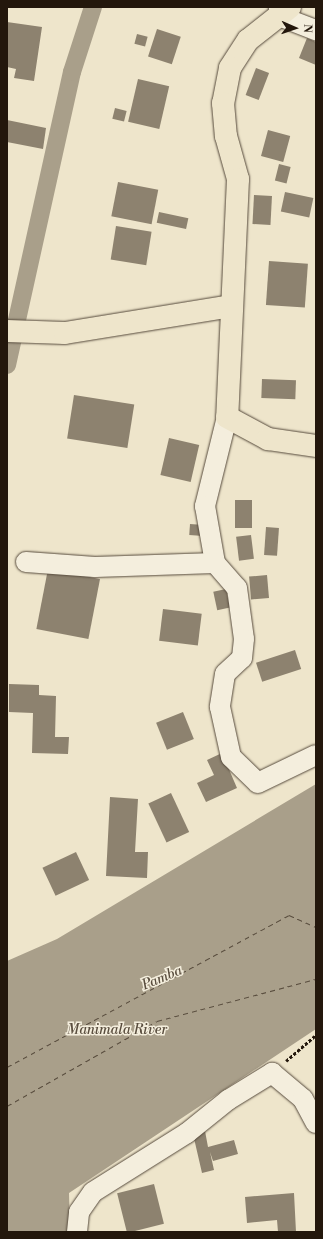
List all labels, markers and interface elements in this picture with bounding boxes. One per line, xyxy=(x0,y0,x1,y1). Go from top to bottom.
north arrow xyxy=(275,8,315,48)
text: N xyxy=(300,24,314,33)
water label: Pamba xyxy=(139,962,185,994)
water label: Manimala River xyxy=(67,1022,167,1038)

